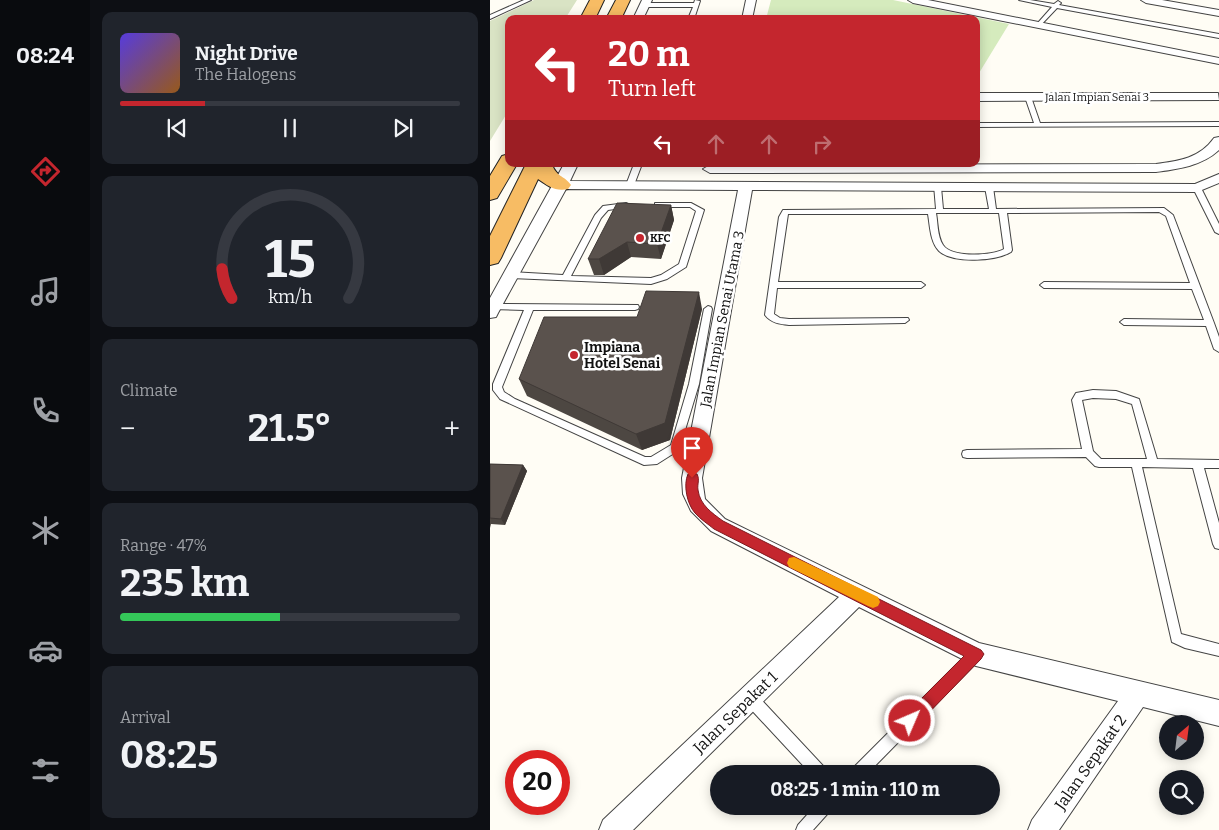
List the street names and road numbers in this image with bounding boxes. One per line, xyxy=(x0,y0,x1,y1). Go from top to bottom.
street label: Jalan Impian Senai 3 xyxy=(1044,91,1149,104)
street label: Jalan Impian Senai Utama 3 xyxy=(697,230,748,410)
street label: Jalan Sepakat 1 xyxy=(689,667,782,758)
street label: Jalan Sepakat 2 xyxy=(1050,711,1130,814)

